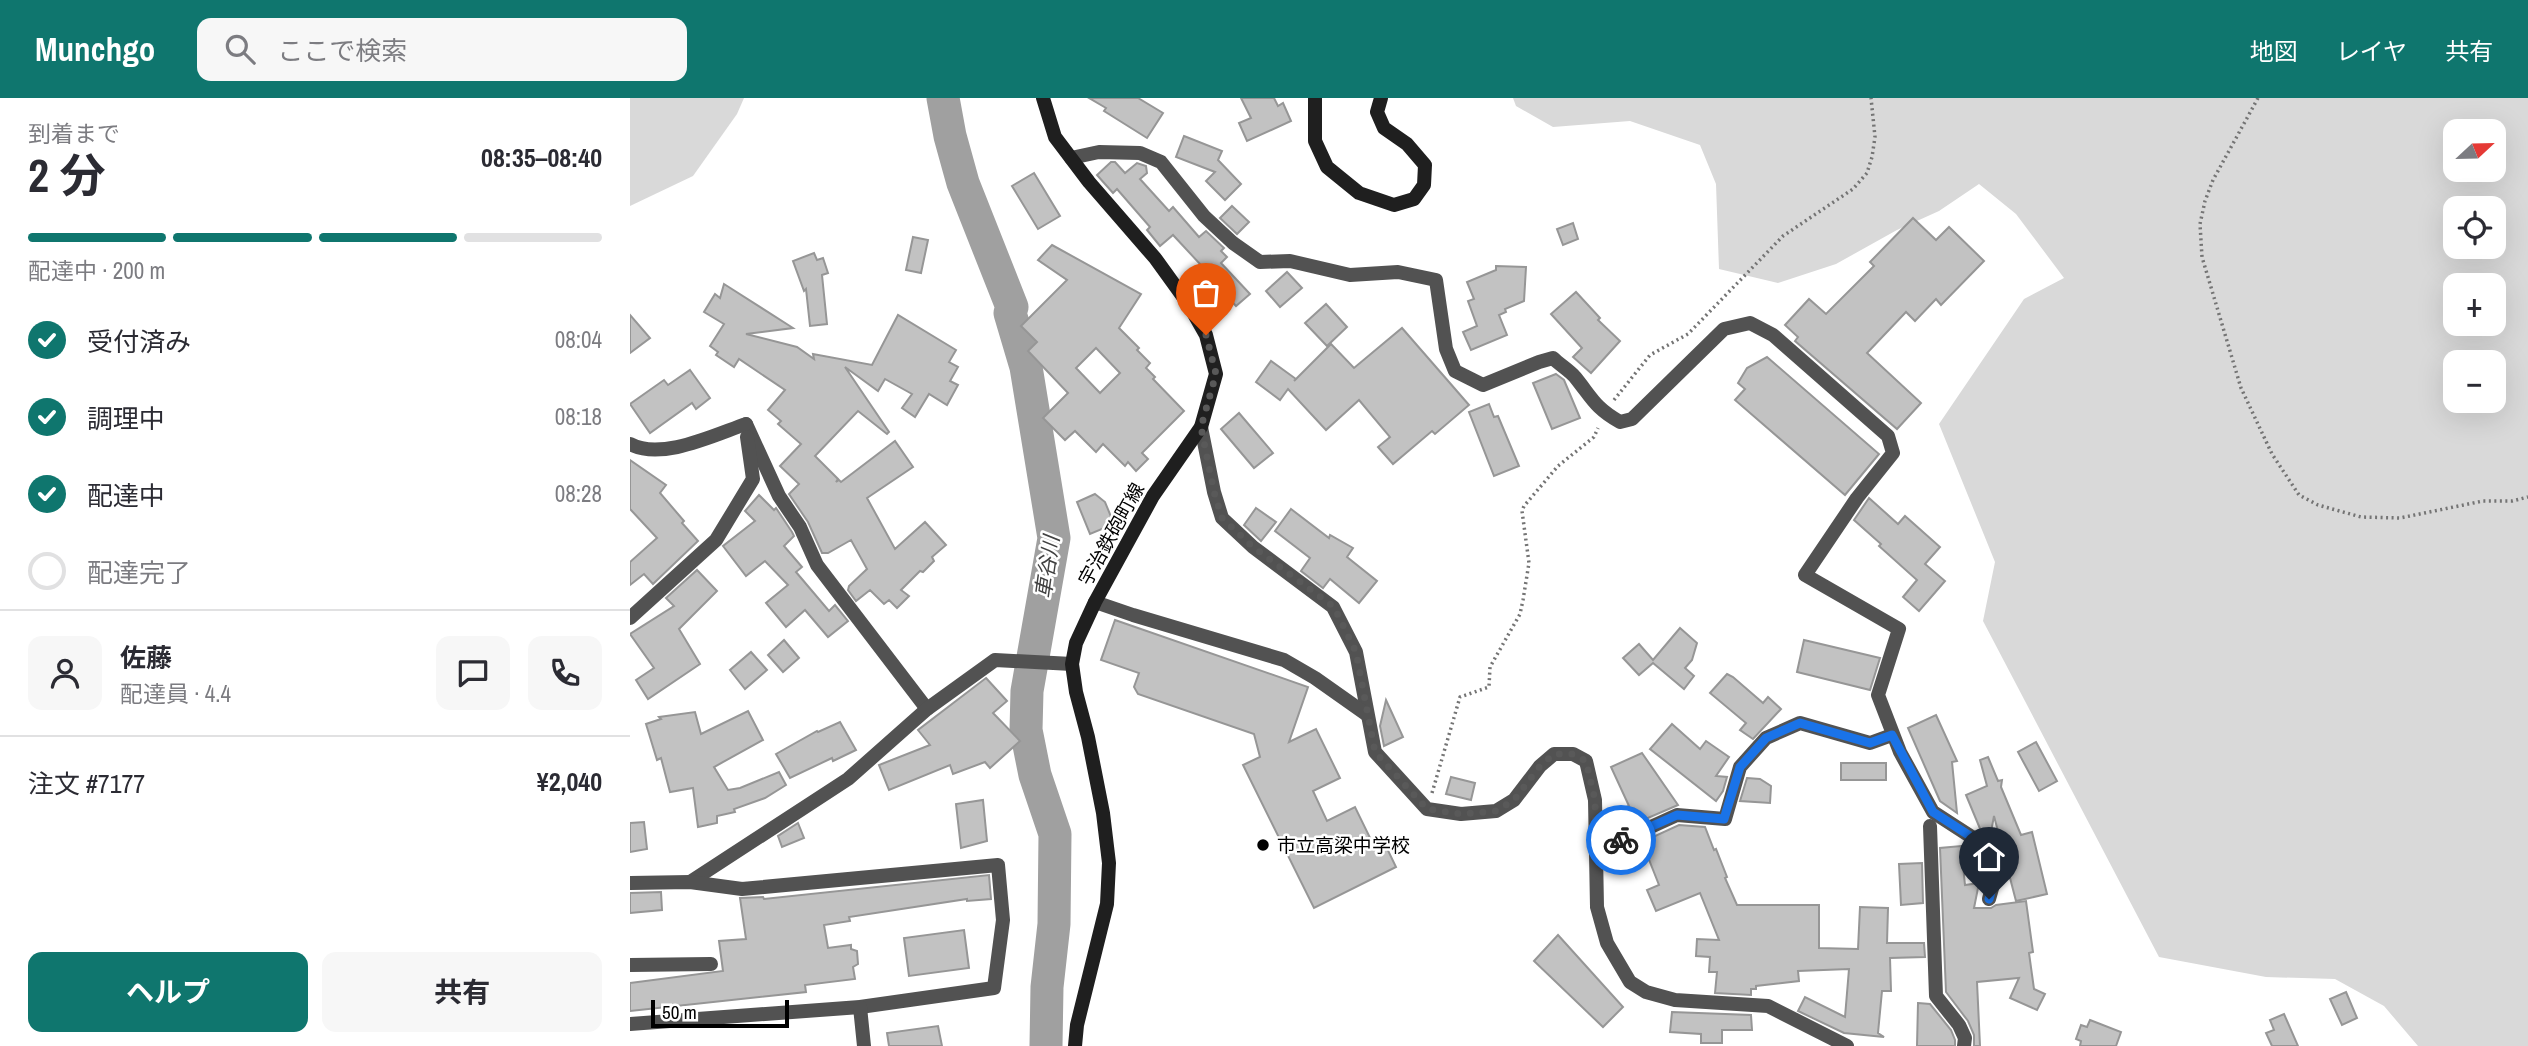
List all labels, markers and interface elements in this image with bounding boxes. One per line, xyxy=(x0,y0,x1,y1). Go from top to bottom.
search box xyxy=(197,18,687,81)
text: Munchgo xyxy=(35,27,155,71)
icon: search xyxy=(221,30,259,68)
text: ここで検索 xyxy=(277,33,407,68)
text: 地図 xyxy=(2250,35,2298,67)
text: レイヤ xyxy=(2336,35,2407,67)
text: 共有 xyxy=(2445,35,2493,67)
text: 到着まで xyxy=(28,118,120,149)
north arrow xyxy=(2443,119,2506,182)
map controls xyxy=(2443,119,2506,413)
text: 08:35–08:40 xyxy=(481,140,602,175)
text: 2 分 xyxy=(28,144,105,206)
button: locate xyxy=(2443,196,2506,259)
text: 配達中 · 200 m xyxy=(28,255,165,286)
pin xyxy=(1176,263,1236,335)
button: + xyxy=(2443,273,2506,336)
icon: bag xyxy=(1187,274,1225,312)
icon: check xyxy=(28,321,66,359)
text: 受付済み xyxy=(87,324,191,359)
text: 08:04 xyxy=(555,324,602,355)
button: − xyxy=(2443,350,2506,413)
icon: check xyxy=(28,398,66,436)
text: 調理中 xyxy=(87,401,165,436)
text: 08:18 xyxy=(555,401,602,432)
icon: check xyxy=(28,475,66,513)
text: 配達中 xyxy=(87,478,165,513)
text: 08:28 xyxy=(555,478,602,509)
street label: 宇治鉄砲町線 xyxy=(1072,478,1150,590)
water label: 車谷川 xyxy=(1028,532,1066,600)
text: 配達完了 xyxy=(87,555,191,590)
button: person xyxy=(28,636,102,710)
button: chat xyxy=(436,636,510,710)
button: phone xyxy=(528,636,602,710)
text: 佐藤 xyxy=(120,640,172,675)
text: 配達員 · 4.4 xyxy=(120,678,231,709)
text: ¥2,040 xyxy=(537,764,602,799)
text: 注文 #7177 xyxy=(28,766,145,801)
courier xyxy=(1586,805,1656,875)
icon: bike xyxy=(1602,821,1640,859)
pin xyxy=(1959,827,2019,899)
place label: 市立高梁中学校 xyxy=(1277,832,1410,858)
marker: 市立高梁中学校 xyxy=(1255,837,1271,853)
icon: home xyxy=(1970,838,2008,876)
button: ヘルプ xyxy=(28,952,308,1032)
button: 共有 xyxy=(322,952,602,1032)
scale bar xyxy=(651,997,789,1029)
text: 50 m xyxy=(662,999,697,1025)

